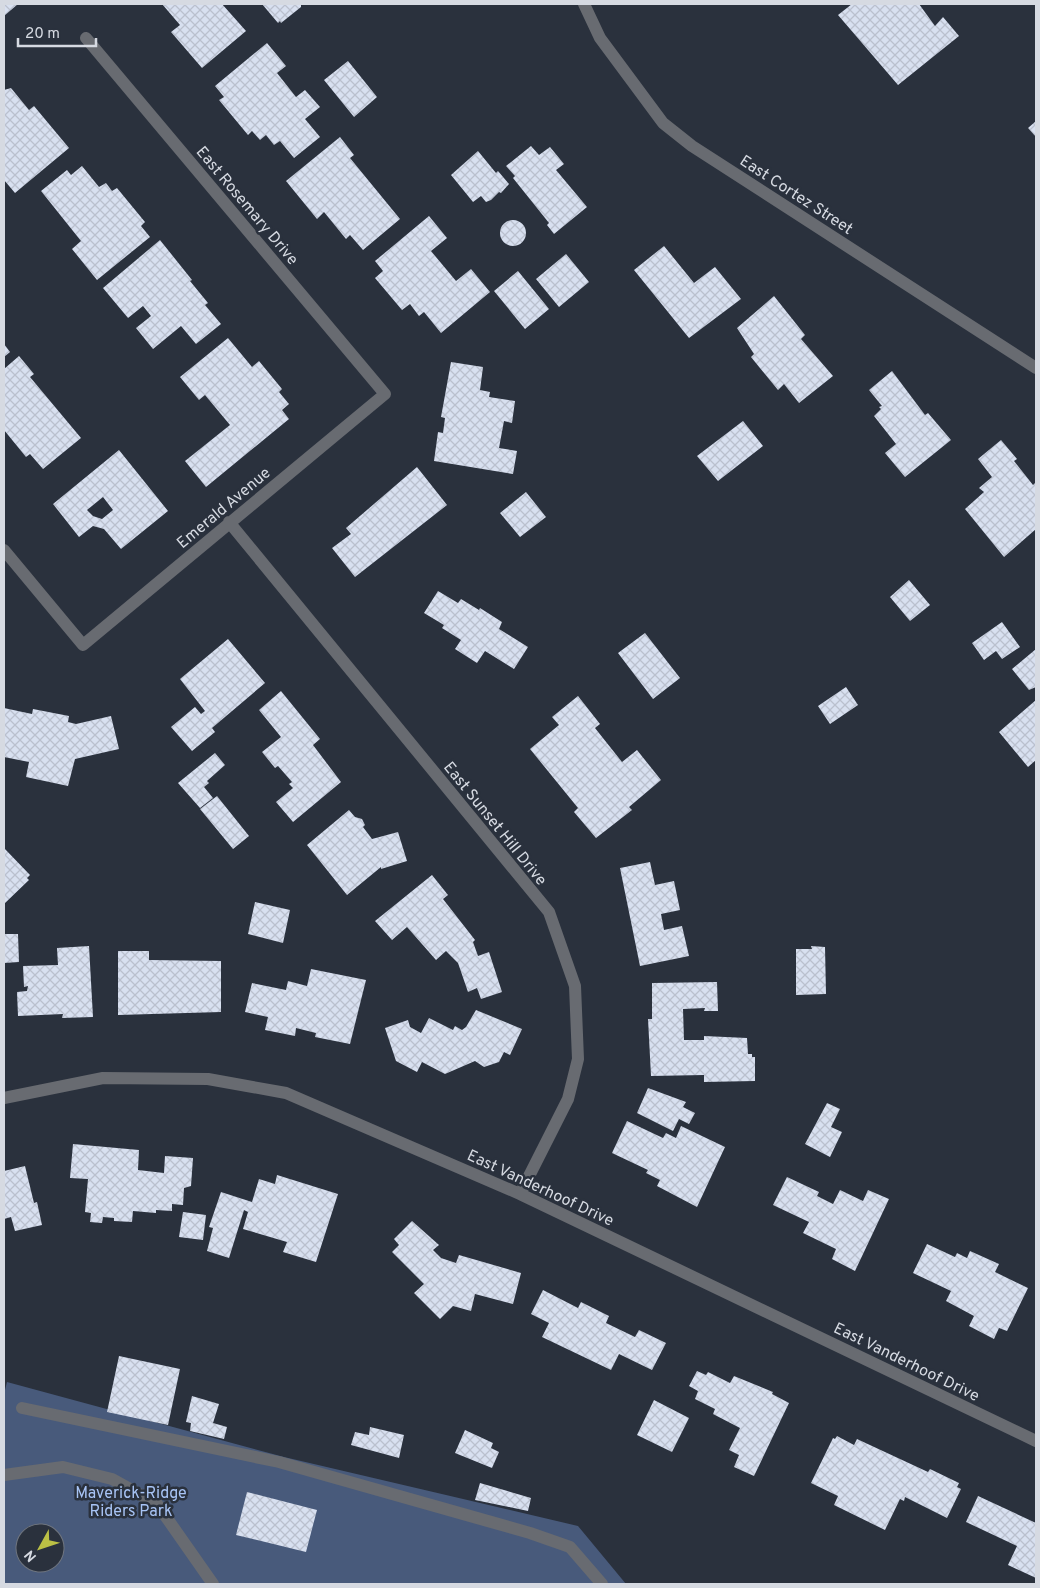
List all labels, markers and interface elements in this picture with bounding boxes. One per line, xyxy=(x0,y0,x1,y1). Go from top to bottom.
scale bar xyxy=(18,15,95,47)
text: 20 m xyxy=(25,25,60,44)
street label: East Rosemary Drive xyxy=(191,143,302,270)
street label: East Cortez Street xyxy=(736,152,856,240)
street label: Emerald Avenue xyxy=(173,464,275,554)
street label: East Sunset Hill Drive xyxy=(438,758,551,890)
street label: East Vanderhoof Drive xyxy=(464,1146,617,1232)
street label: East Vanderhoof Drive xyxy=(830,1319,982,1407)
park label: Maverick-Ridge Riders Park xyxy=(75,1484,187,1522)
north arrow xyxy=(15,1523,65,1573)
text: N xyxy=(21,1546,41,1565)

